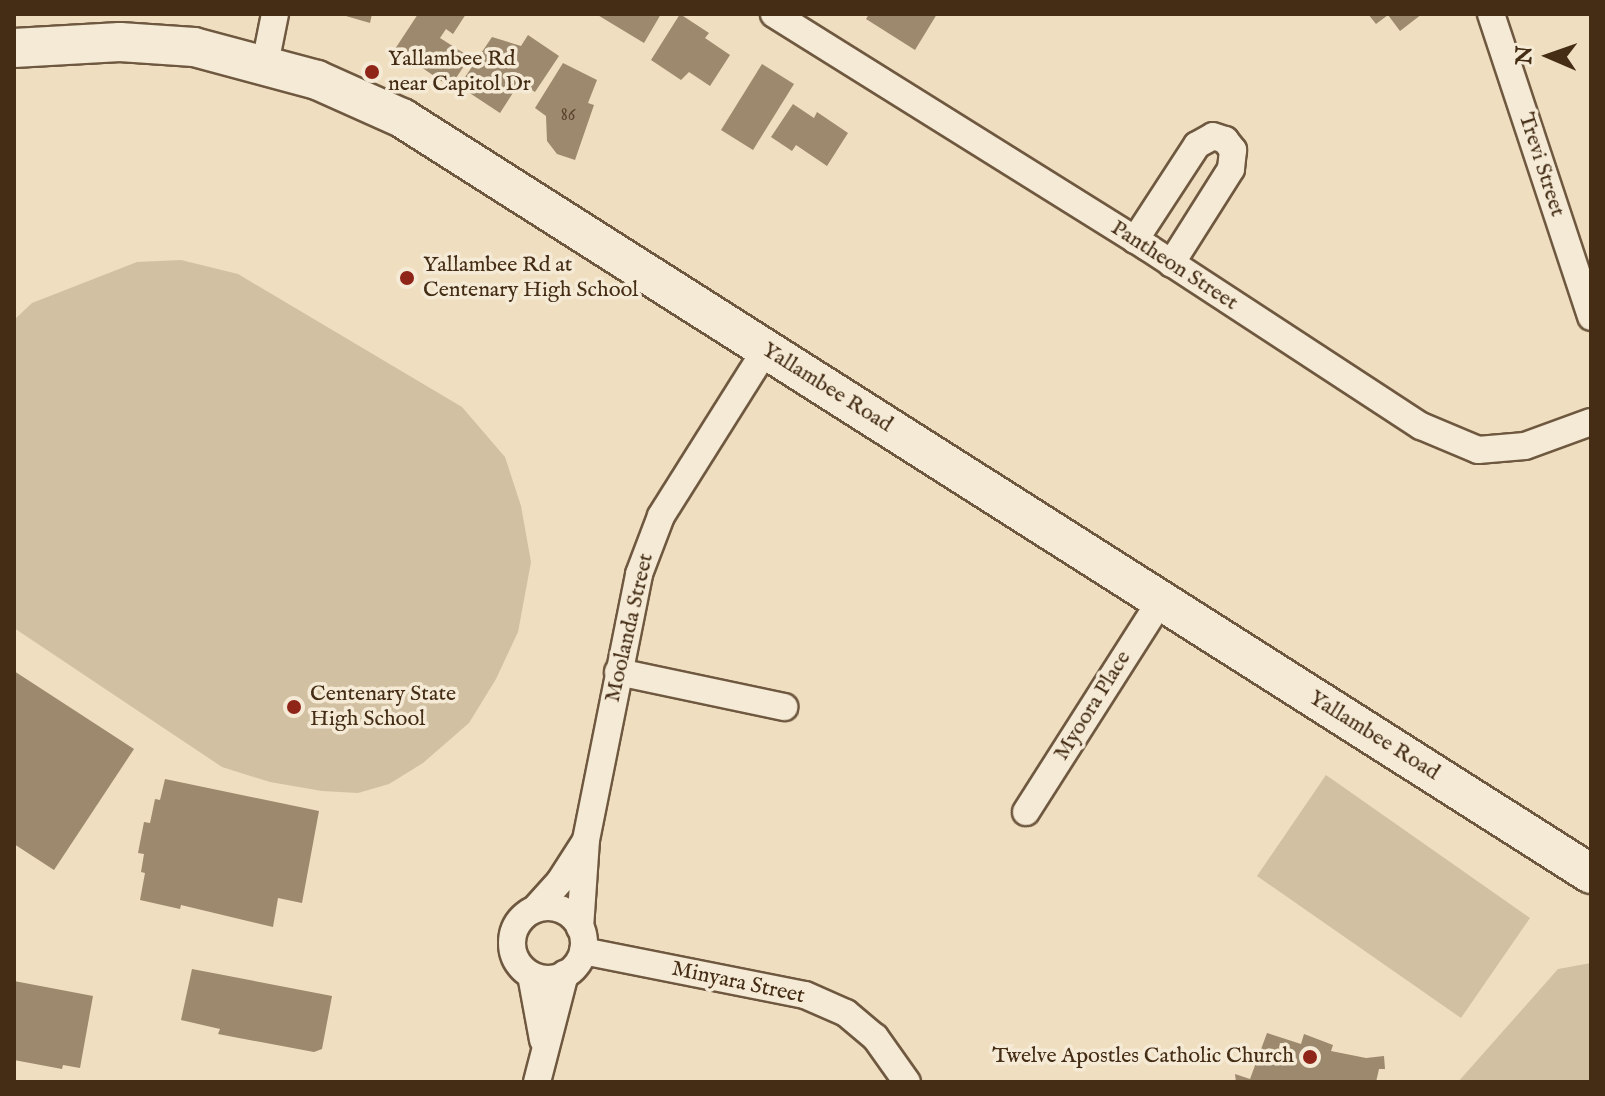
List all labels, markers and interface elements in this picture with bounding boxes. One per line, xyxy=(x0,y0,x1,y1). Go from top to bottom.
north arrow xyxy=(1509,16,1589,96)
text: N xyxy=(1511,45,1539,65)
place label: Yallambee Rd near Capitol Dr xyxy=(388,46,531,98)
marker: Yallambee Rd near Capitol Dr xyxy=(363,63,381,81)
house number: 86 xyxy=(561,105,575,127)
street label: Trevi Street xyxy=(1512,110,1570,220)
street label: Pantheon Street xyxy=(1106,215,1242,317)
place label: Yallambee Rd at Centenary High School xyxy=(423,252,638,304)
marker: Yallambee Rd at Centenary High School xyxy=(398,269,416,287)
street label: Yallambee Road xyxy=(757,337,897,439)
street label: Moolanda Street xyxy=(600,551,660,705)
street label: Myoora Place xyxy=(1049,646,1137,766)
place label: Centenary State High School xyxy=(310,681,456,732)
street label: Yallambee Road xyxy=(1304,685,1444,787)
marker: Centenary State High School xyxy=(285,698,303,716)
street label: Minyara Street xyxy=(669,956,807,1010)
place label: Twelve Apostles Catholic Church xyxy=(992,1044,1294,1070)
marker: Twelve Apostles Catholic Church xyxy=(1301,1048,1319,1066)

